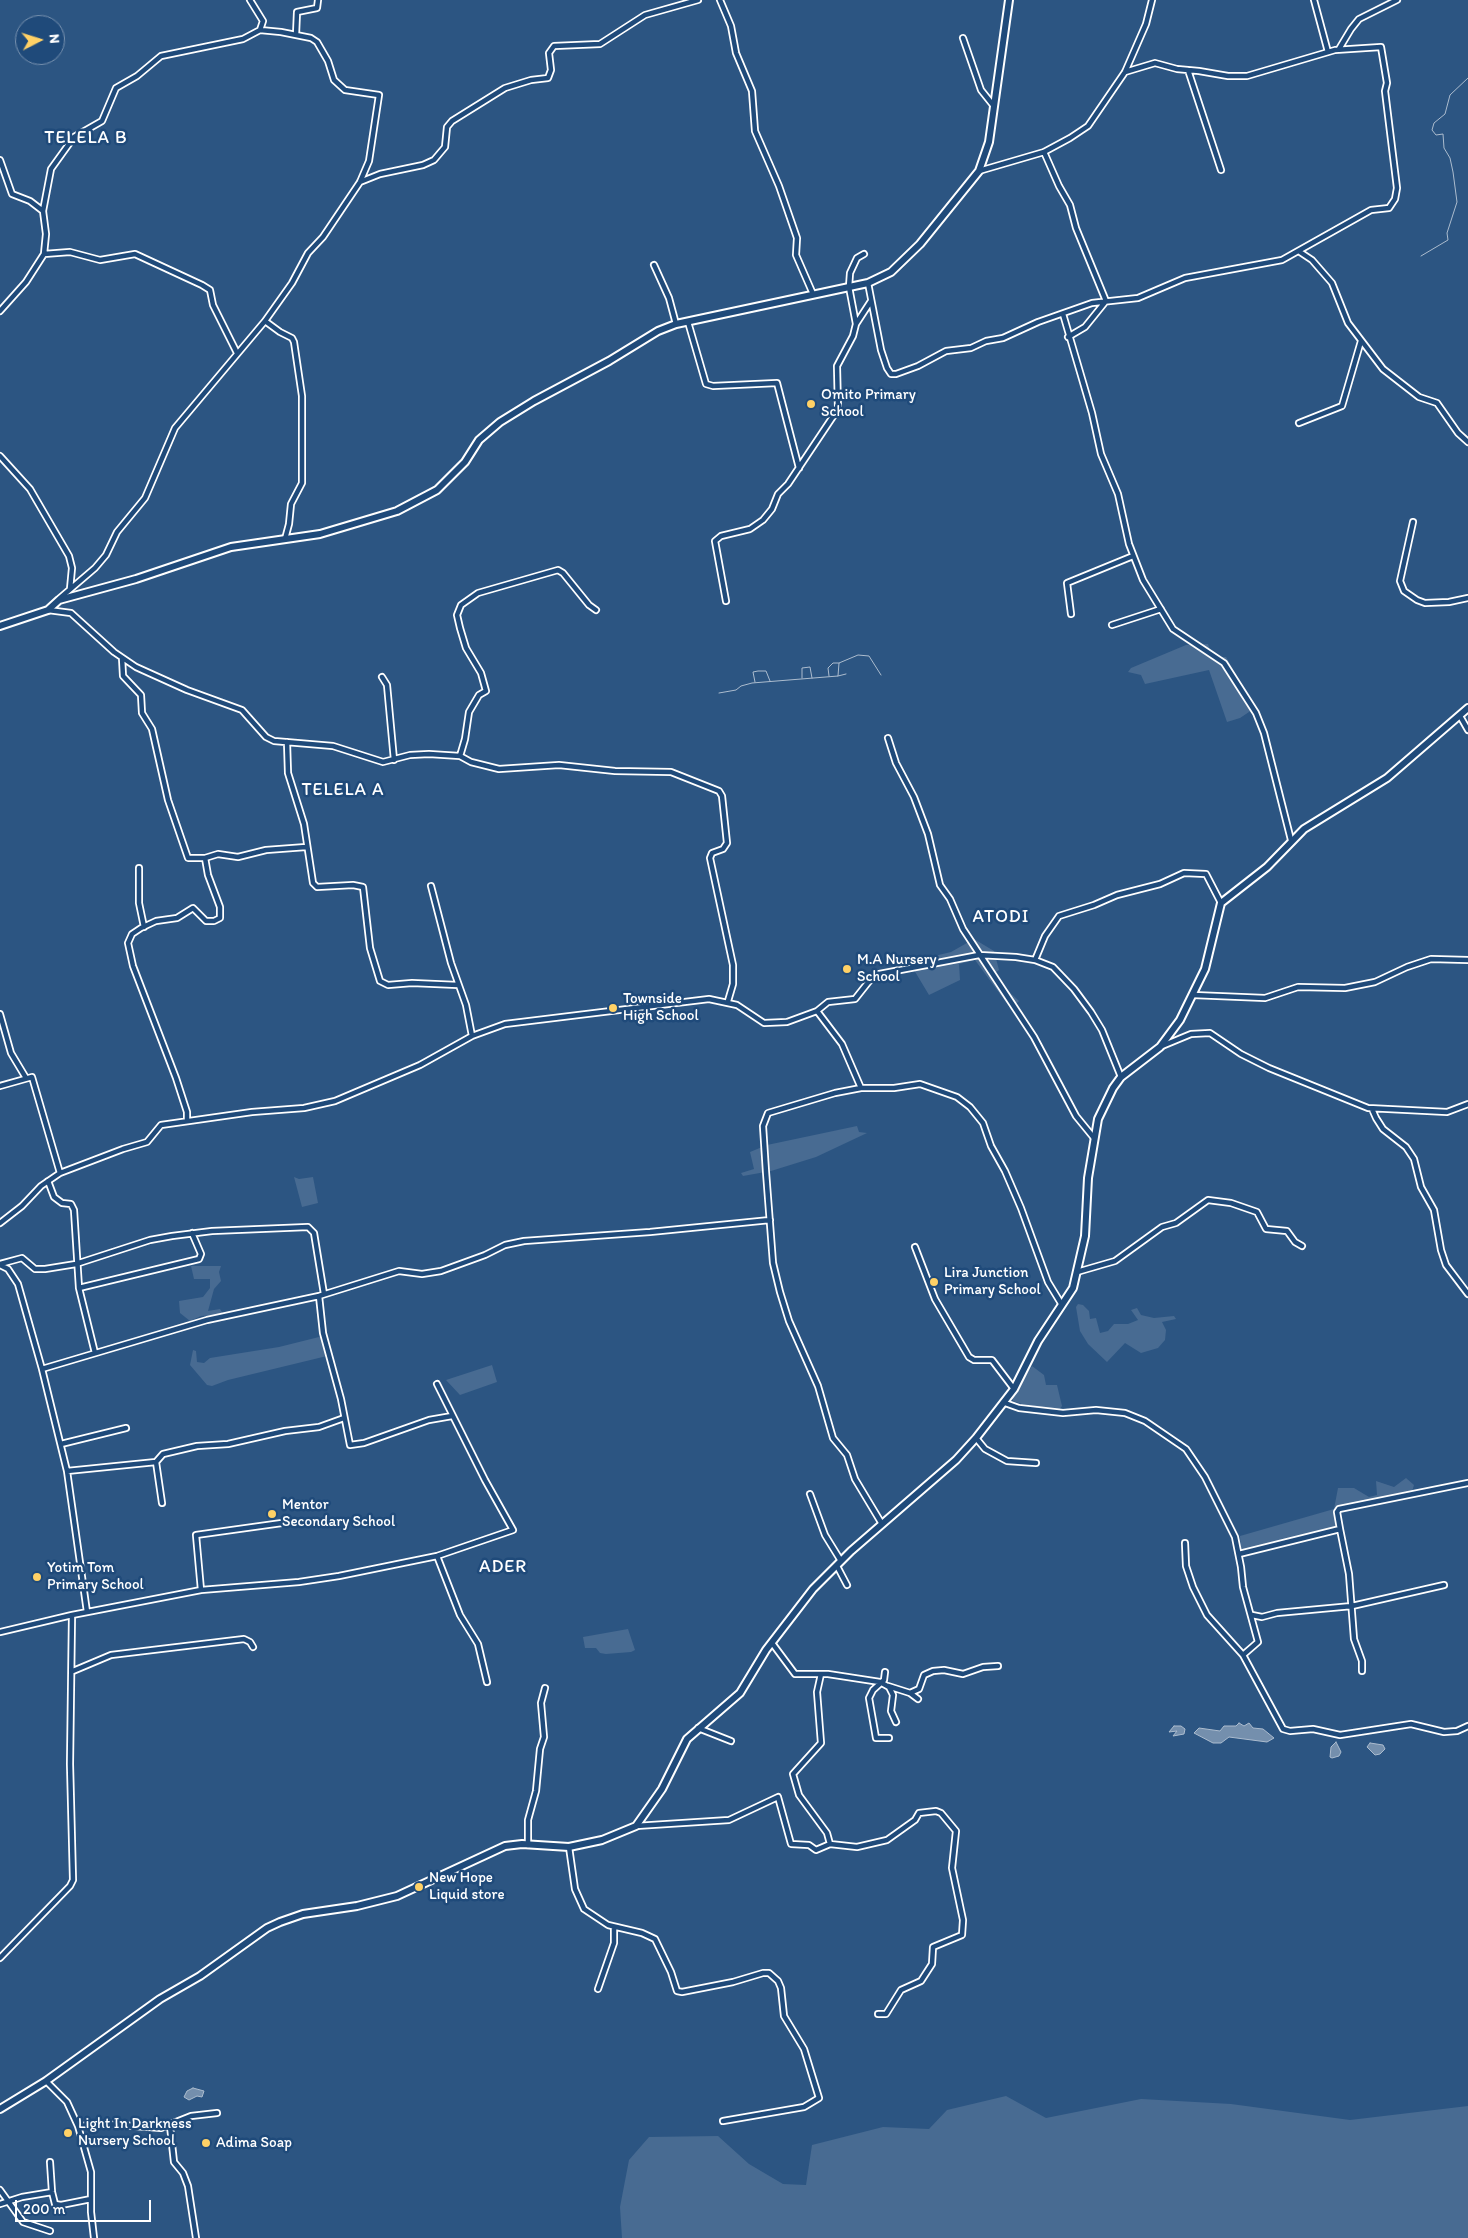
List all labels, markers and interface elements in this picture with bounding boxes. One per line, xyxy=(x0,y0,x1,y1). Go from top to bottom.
north arrow xyxy=(15,15,65,65)
text: N xyxy=(46,33,63,44)
district label: TELELA B xyxy=(43,127,129,149)
place label: Omito Primary School xyxy=(821,386,916,421)
marker: Omito Primary School xyxy=(805,398,817,410)
district label: TELELA A xyxy=(300,779,386,801)
district label: ATODI xyxy=(972,906,1030,928)
place label: M.A Nursery School xyxy=(857,951,937,986)
marker: M.A Nursery School xyxy=(841,963,853,975)
place label: Townside High School xyxy=(623,990,699,1025)
marker: Townside High School xyxy=(607,1002,619,1014)
place label: Lira Junction Primary School xyxy=(944,1264,1041,1299)
marker: Lira Junction Primary School xyxy=(928,1276,940,1288)
place label: Mentor Secondary School xyxy=(282,1496,395,1531)
marker: Mentor Secondary School xyxy=(266,1508,278,1520)
district label: ADER xyxy=(478,1556,528,1578)
place label: Yotim Tom Primary School xyxy=(47,1559,144,1594)
marker: Yotim Tom Primary School xyxy=(31,1571,43,1583)
place label: New Hope Liquid store xyxy=(429,1869,505,1904)
marker: New Hope Liquid store xyxy=(413,1881,425,1893)
place label: Light In Darkness Nursery School xyxy=(78,2115,192,2150)
marker: Light In Darkness Nursery School xyxy=(62,2127,74,2139)
place label: Adima Soap xyxy=(216,2134,292,2152)
marker: Adima Soap xyxy=(200,2137,212,2149)
scale bar xyxy=(18,2190,154,2222)
text: 200 m xyxy=(23,2200,65,2218)

